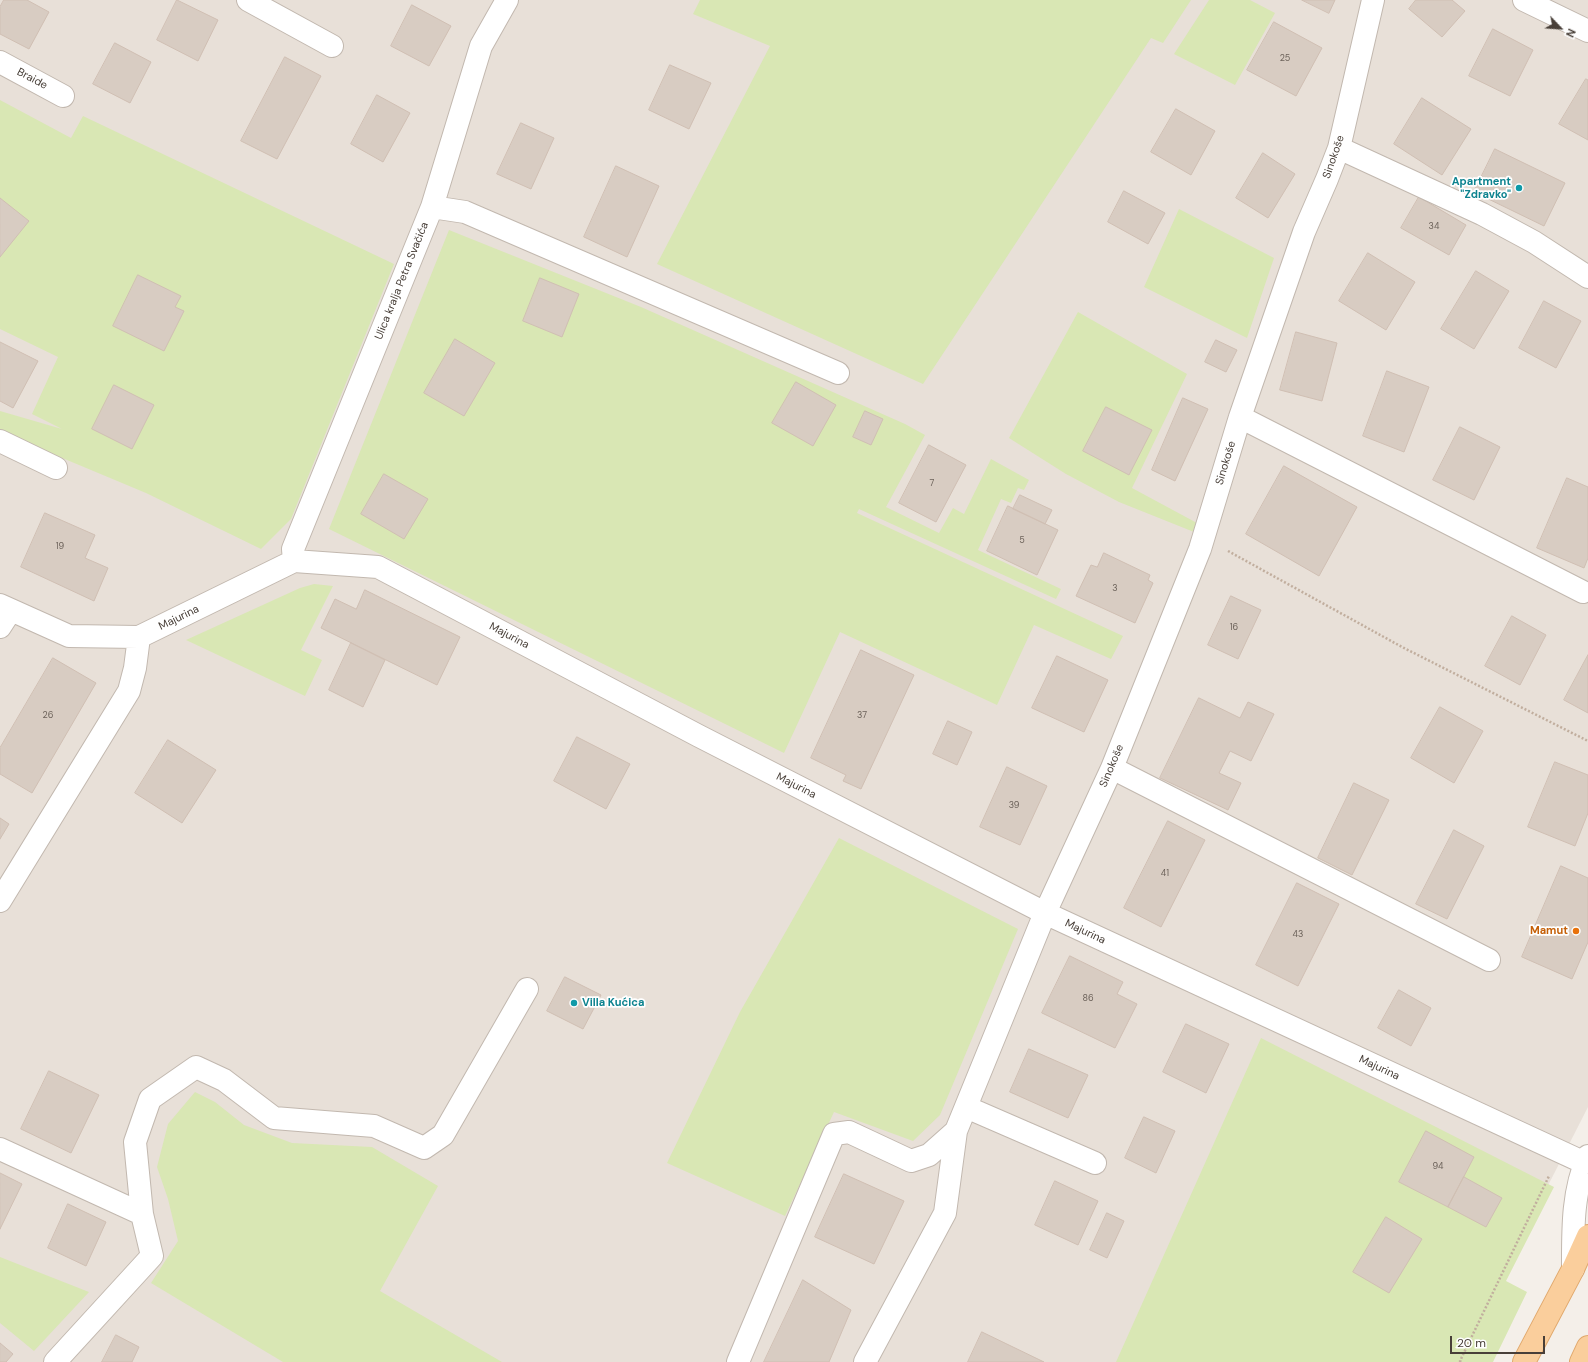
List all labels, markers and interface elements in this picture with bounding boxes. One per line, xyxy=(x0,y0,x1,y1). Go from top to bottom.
north arrow xyxy=(1540,8,1580,48)
text: N xyxy=(1563,26,1579,40)
house number: 25 xyxy=(1280,54,1290,64)
street label: Braide xyxy=(15,66,49,92)
street label: Sinokoše xyxy=(1320,133,1348,181)
place label: Apartment "Zdravko" xyxy=(1452,175,1511,201)
marker: Apartment "Zdravko" xyxy=(1514,183,1524,193)
street label: Ulica kralja Petra Svačića xyxy=(372,220,432,342)
house number: 34 xyxy=(1429,222,1439,232)
street label: Sinokoše xyxy=(1213,439,1239,487)
house number: 7 xyxy=(930,479,934,489)
house number: 5 xyxy=(1019,536,1025,546)
house number: 19 xyxy=(56,542,64,552)
house number: 3 xyxy=(1112,584,1118,594)
street label: Majurina xyxy=(157,603,201,633)
street label: Majurina xyxy=(487,620,531,652)
house number: 16 xyxy=(1230,623,1238,633)
house number: 26 xyxy=(43,711,53,721)
house number: 37 xyxy=(857,711,867,721)
street label: Sinokoše xyxy=(1097,743,1127,789)
street label: Majurina xyxy=(774,770,818,802)
house number: 39 xyxy=(1009,801,1019,811)
house number: 41 xyxy=(1161,869,1169,879)
street label: Majurina xyxy=(1063,917,1107,947)
place label: Mamut xyxy=(1530,924,1568,938)
marker: Mamut xyxy=(1571,926,1581,936)
house number: 43 xyxy=(1293,930,1303,940)
house number: 86 xyxy=(1082,994,1094,1004)
place label: Villa Kućica xyxy=(582,996,644,1010)
marker: Villa Kućica xyxy=(569,998,579,1008)
street label: Majurina xyxy=(1357,1053,1401,1083)
house number: 94 xyxy=(1432,1162,1444,1172)
scale bar xyxy=(1452,1328,1547,1354)
text: 20 m xyxy=(1457,1335,1486,1351)

